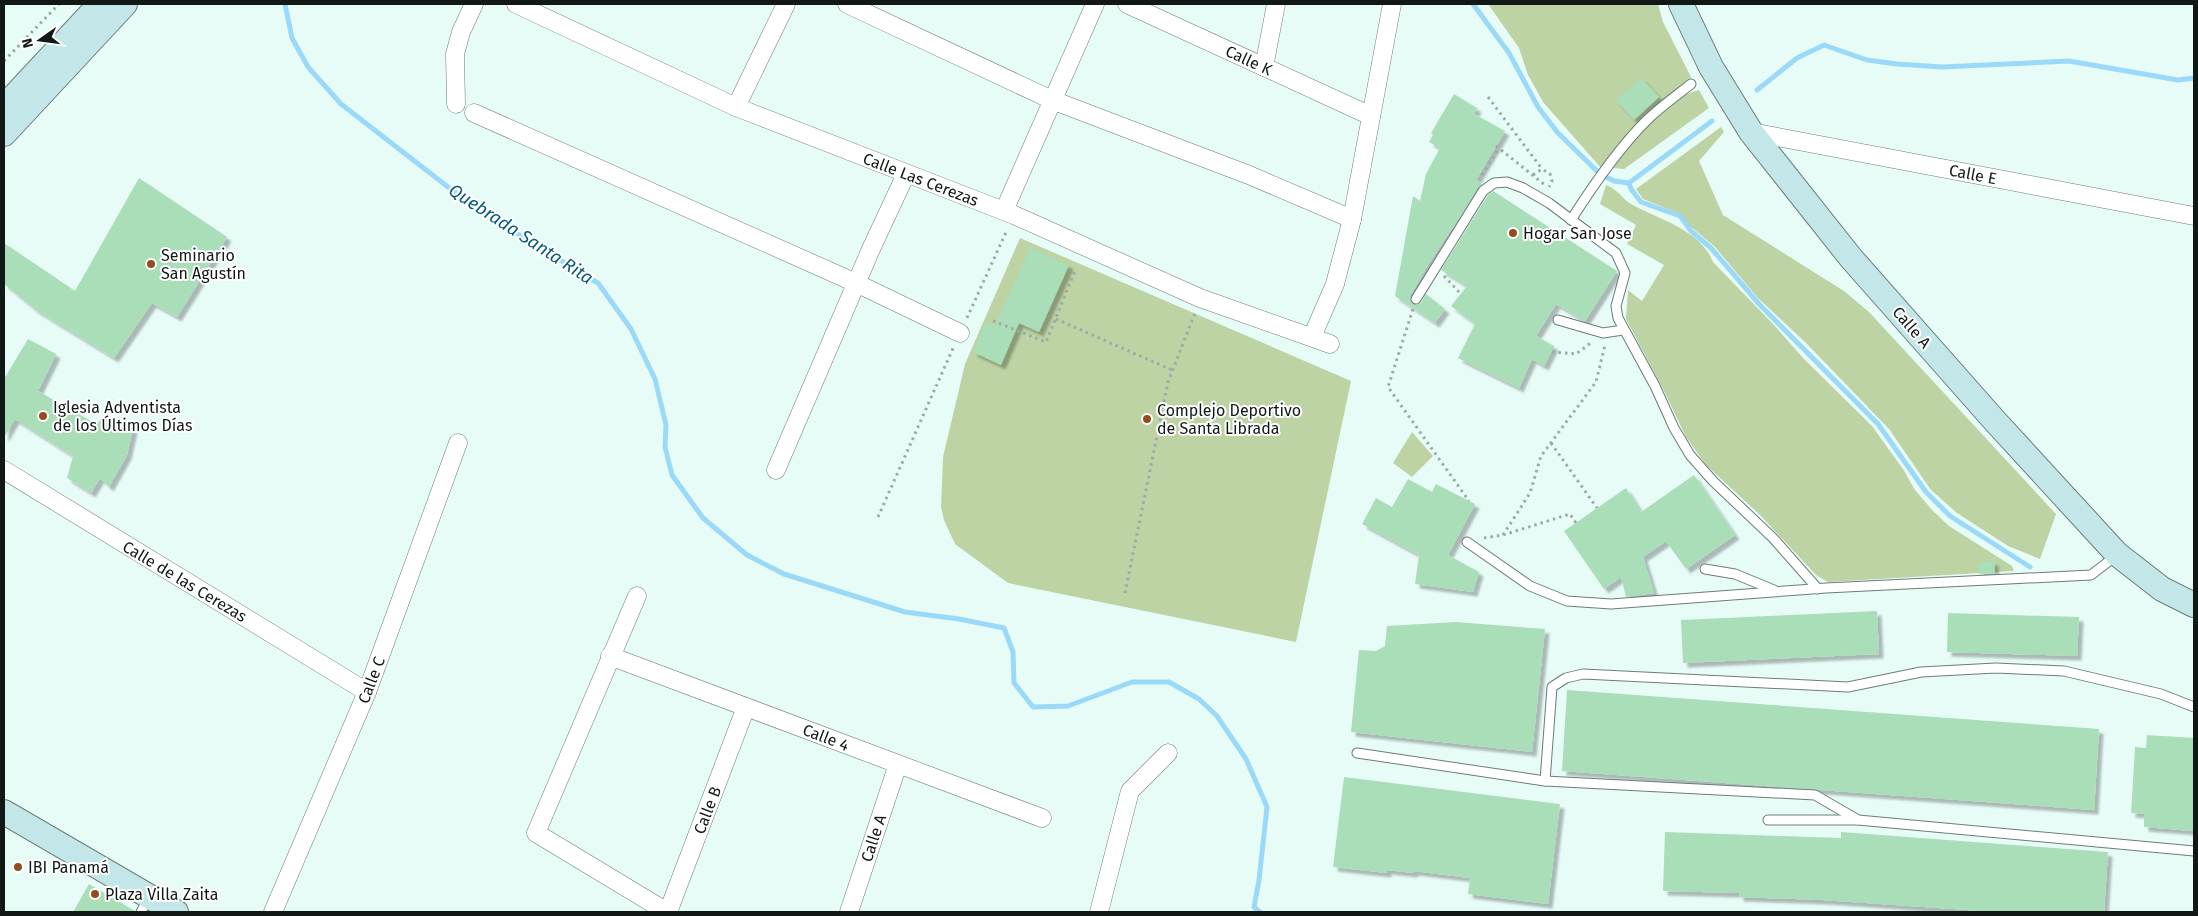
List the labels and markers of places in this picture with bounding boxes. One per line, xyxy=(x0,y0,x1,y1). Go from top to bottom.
place label: Hogar San Jose xyxy=(1523,224,1632,243)
marker: Hogar San Jose xyxy=(1507,227,1519,239)
place label: Seminario San Agustín xyxy=(161,246,246,283)
marker: Seminario San Agustín xyxy=(145,258,157,270)
place label: Iglesia Adventista de los Últimos Días xyxy=(53,398,192,435)
place label: Complejo Deportivo de Santa Librada xyxy=(1157,401,1301,438)
marker: Iglesia Adventista de los Últimos Días xyxy=(37,410,49,422)
marker: Complejo Deportivo de Santa Librada xyxy=(1141,413,1153,425)
place label: IBI Panamá xyxy=(28,858,109,877)
marker: IBI Panamá xyxy=(12,861,24,873)
place label: Plaza Villa Zaita xyxy=(105,885,219,904)
marker: Plaza Villa Zaita xyxy=(89,888,101,900)

